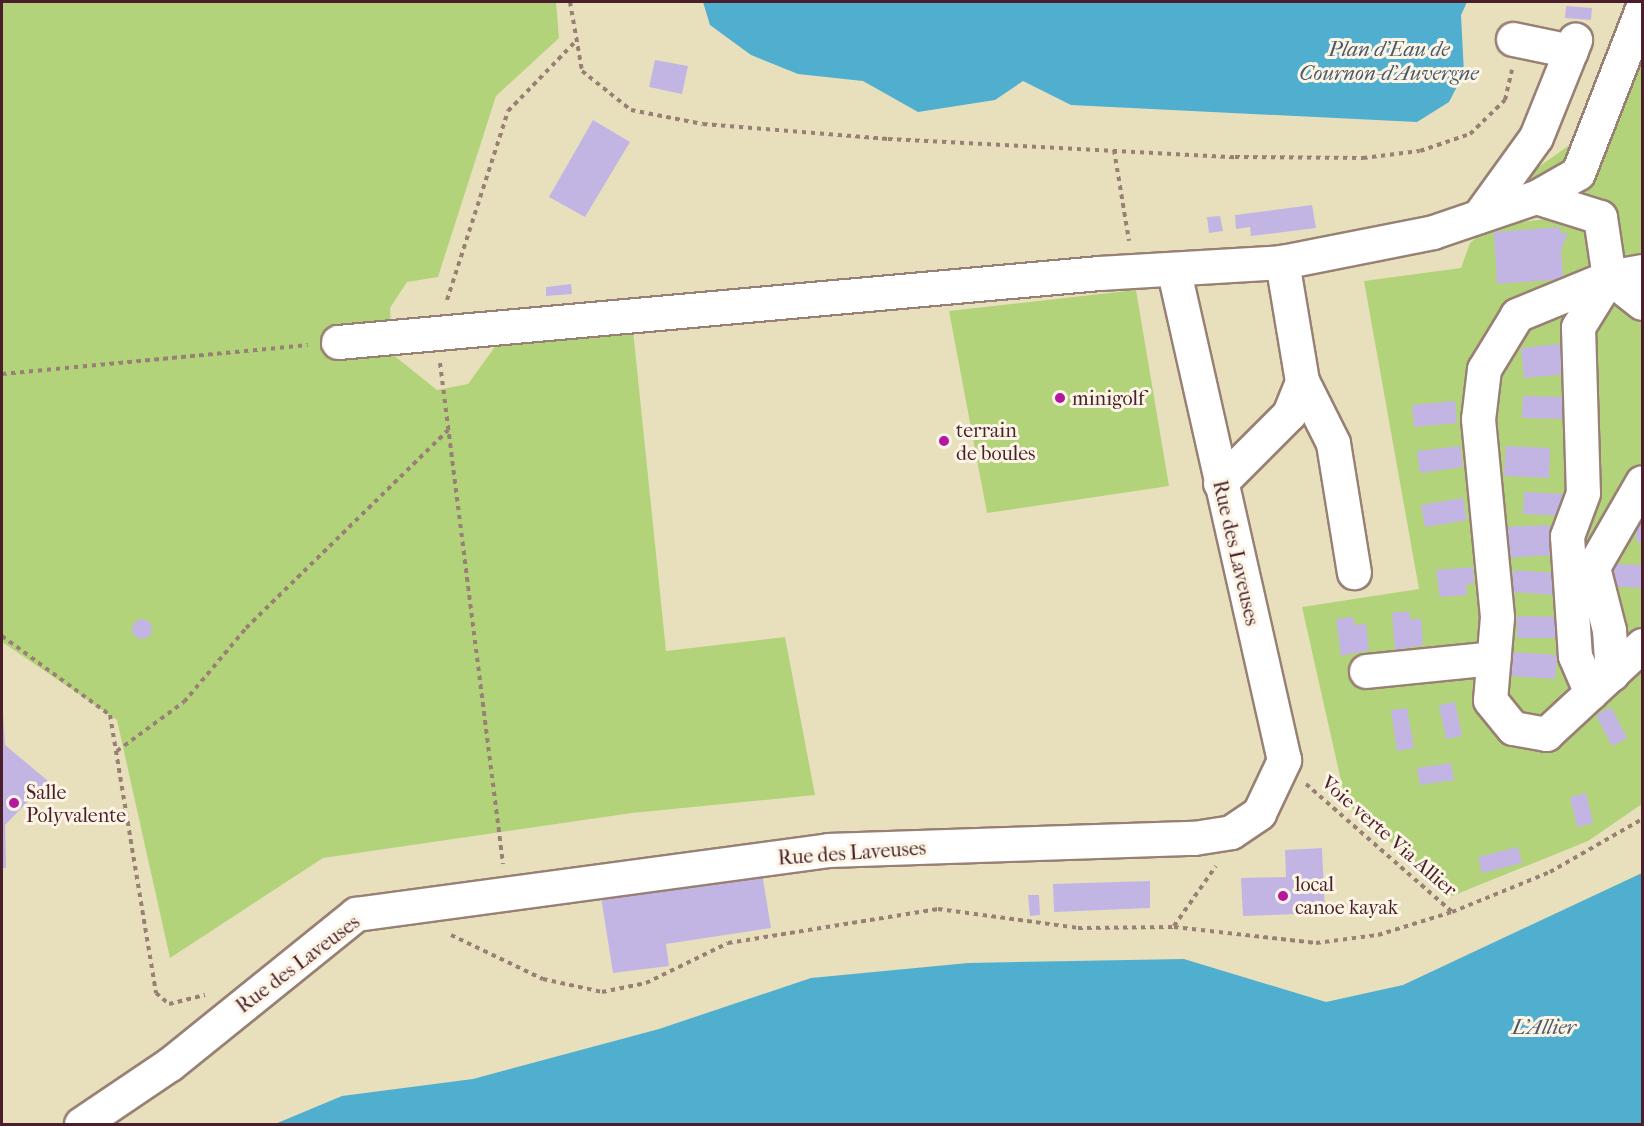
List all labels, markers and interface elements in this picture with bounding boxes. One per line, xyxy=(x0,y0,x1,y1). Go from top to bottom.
water label: Plan d'Eau de Cournon-d'Auvergne xyxy=(1299,36,1479,86)
place label: minigolf xyxy=(1072,386,1145,410)
marker: minigolf xyxy=(1053,391,1067,405)
place label: terrain de boules xyxy=(956,418,1035,465)
marker: terrain de boules xyxy=(937,434,951,448)
street label: Rue des Laveuses xyxy=(1208,478,1264,628)
street label: Voie verte Via Allier xyxy=(1316,771,1462,901)
place label: Salle Polyvalente xyxy=(26,780,126,827)
marker: Salle Polyvalente xyxy=(7,796,21,810)
street label: Rue des Laveuses xyxy=(777,836,927,870)
place label: local canoe kayak xyxy=(1295,873,1398,920)
marker: local canoe kayak xyxy=(1276,889,1290,903)
street label: Rue des Laveuses xyxy=(231,910,365,1018)
water label: L'Allier xyxy=(1512,1014,1576,1040)

